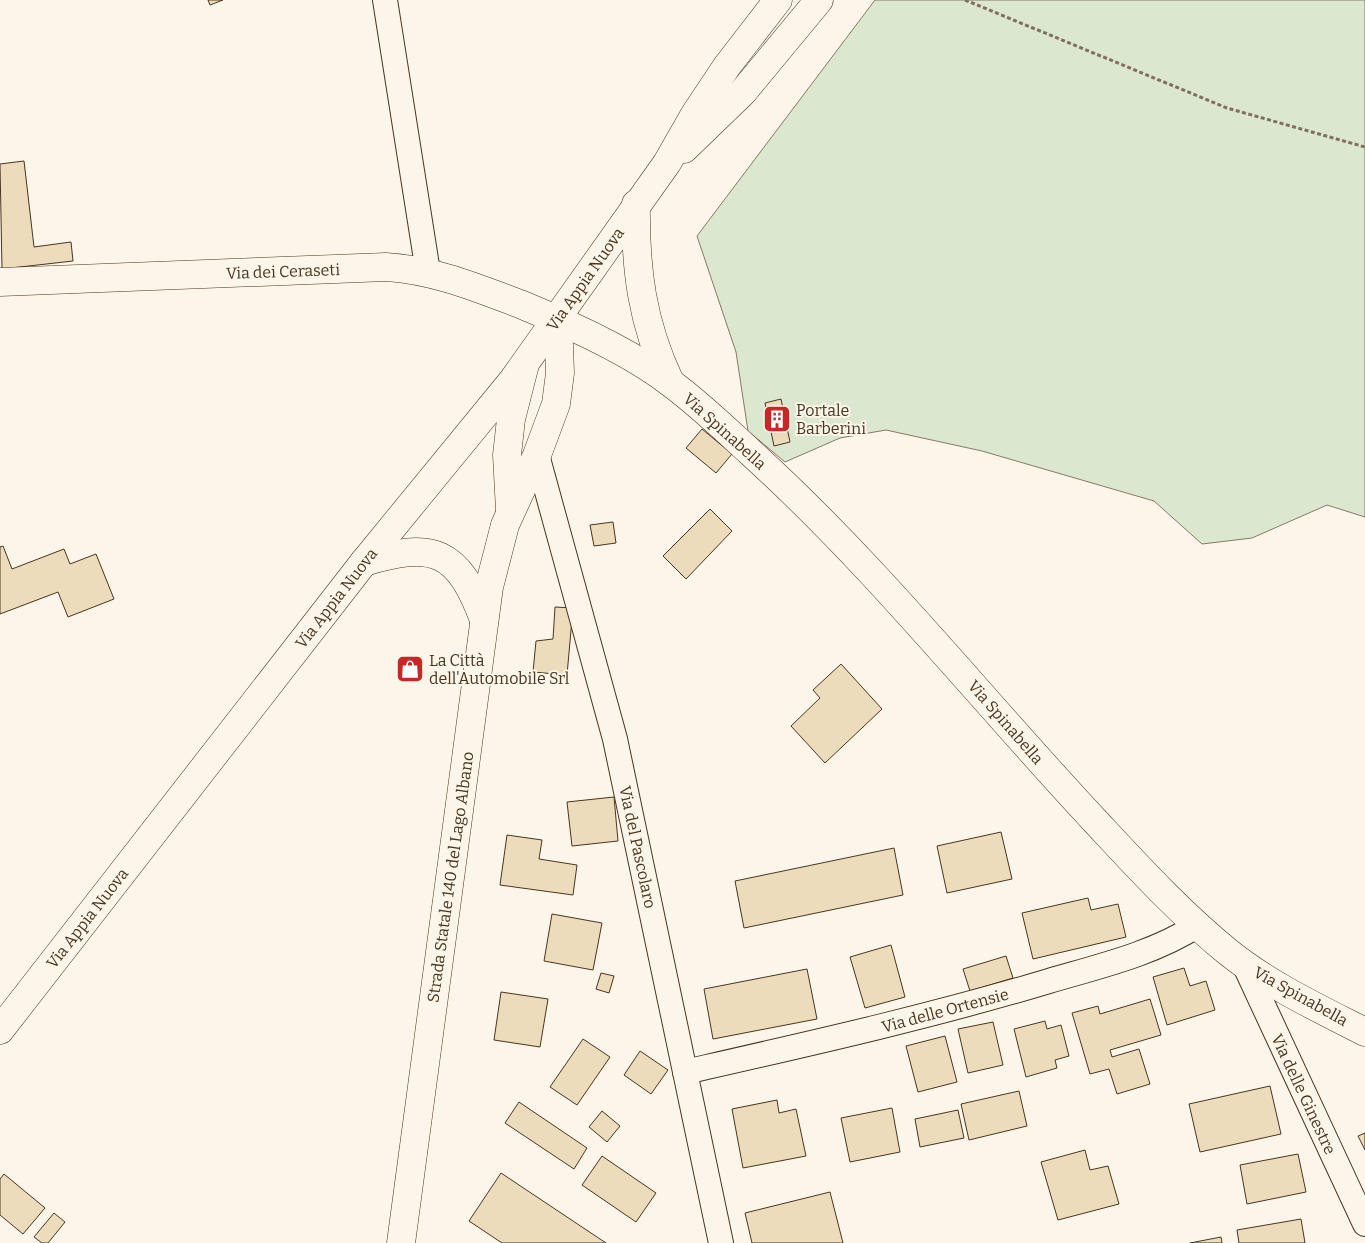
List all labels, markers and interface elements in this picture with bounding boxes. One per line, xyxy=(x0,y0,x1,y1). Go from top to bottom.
street label: Via Appia Nuova xyxy=(543,224,628,335)
street label: Via dei Ceraseti xyxy=(226,260,341,283)
street label: Via Spinabella xyxy=(679,389,770,474)
place label: Portale Barberini xyxy=(796,401,866,438)
building icon: Portale Barberini xyxy=(762,404,792,434)
street label: Via Appia Nuova xyxy=(291,544,382,652)
place label: La Città dell'Automobile Srl xyxy=(429,651,570,688)
shop icon: La Città dell'Automobile Srl xyxy=(395,654,425,684)
street label: Via Spinabella xyxy=(964,676,1047,768)
street label: Strada Statale 140 del Lago Albano xyxy=(423,750,478,1004)
street label: Via del Pascolaro xyxy=(615,784,660,910)
street label: Via Appia Nuova xyxy=(42,864,133,972)
street label: Via Spinabella xyxy=(1250,963,1351,1030)
street label: Via delle Ortensie xyxy=(880,984,1011,1037)
street label: Via delle Ginestre xyxy=(1267,1031,1340,1157)

